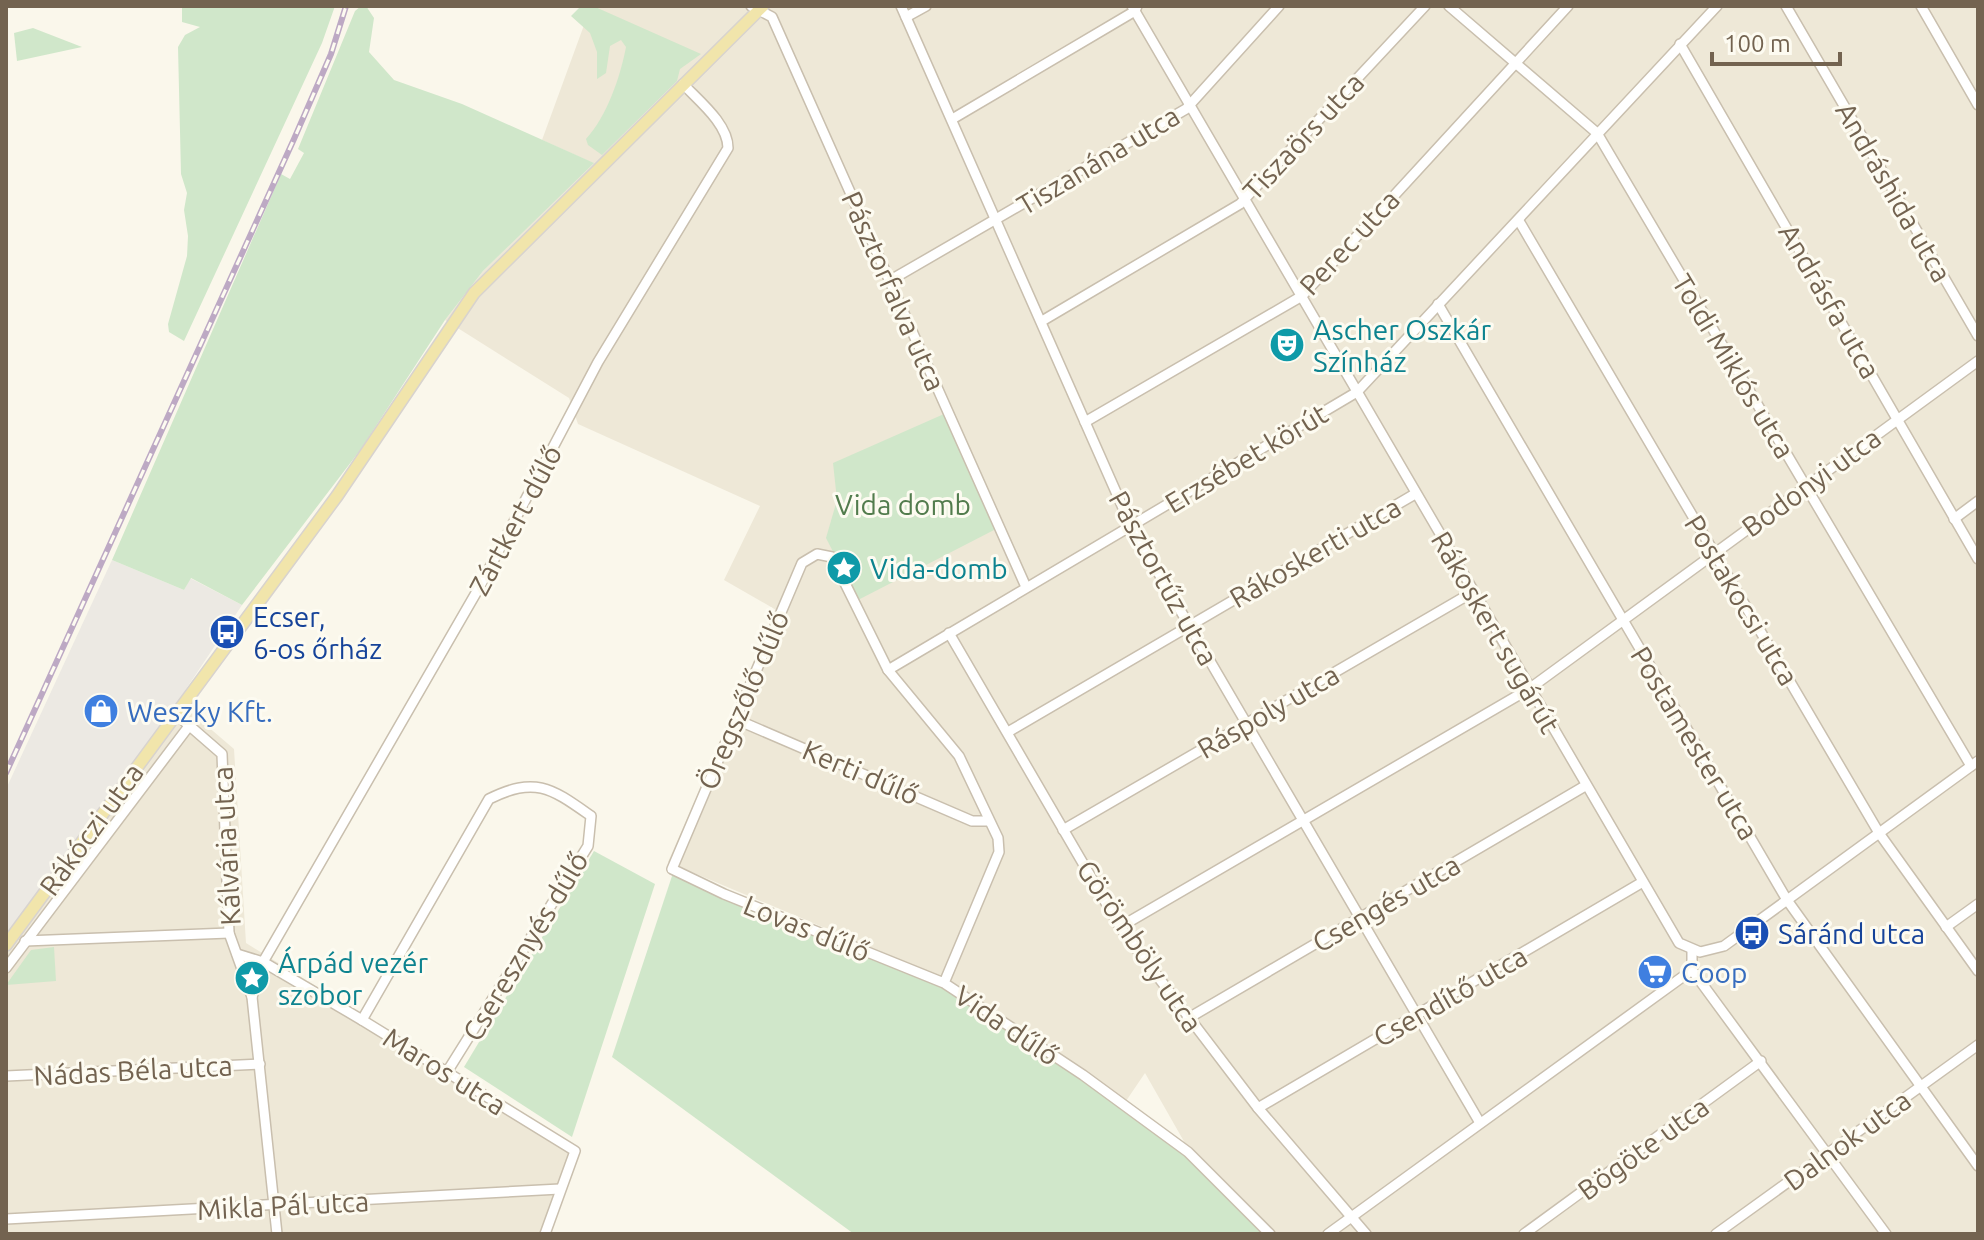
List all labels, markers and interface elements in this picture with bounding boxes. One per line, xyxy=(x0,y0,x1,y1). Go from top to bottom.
scale bar xyxy=(1712,16,1840,66)
text: 100 m xyxy=(1724,30,1791,57)
street label: Tiszaörs utca xyxy=(1236,66,1370,206)
street label: Andráshida utca xyxy=(1830,97,1958,287)
street label: Tiszanána utca xyxy=(1011,99,1185,221)
street label: Perec utca xyxy=(1293,183,1405,301)
street label: Pásztorfalva utca xyxy=(836,187,952,395)
street label: Andrásfa utca xyxy=(1773,218,1887,384)
street label: Toldi Miklós utca xyxy=(1667,268,1801,464)
place label: Ascher Oszkár Színház xyxy=(1313,314,1491,377)
theatre icon: Ascher Oszkár Színház xyxy=(1268,326,1306,364)
street label: Erzsébet körút xyxy=(1159,397,1333,519)
street label: Bodonyi utca xyxy=(1736,421,1886,543)
street label: Zártkert dűlő xyxy=(463,440,567,600)
street label: Pásztortűz utca xyxy=(1103,485,1225,671)
park label: Vida domb xyxy=(835,489,971,520)
street label: Rákoskerti utca xyxy=(1224,491,1406,613)
street label: Postakocsi utca xyxy=(1679,509,1805,691)
street label: Rákoskert sugárút xyxy=(1426,526,1566,738)
place icon: Vida-domb xyxy=(825,549,863,587)
place label: Vida-domb xyxy=(870,553,1008,584)
place label: Ecser, 6-os őrház xyxy=(253,601,382,664)
street label: Öregszőlő dűlő xyxy=(691,606,795,794)
bus stop icon: Ecser, 6-os őrház xyxy=(208,613,246,651)
street label: Postamester utca xyxy=(1625,641,1765,845)
street label: Ráspoly utca xyxy=(1192,658,1344,764)
shop icon: Weszky Kft. xyxy=(82,692,120,730)
place label: Weszky Kft. xyxy=(127,696,273,727)
street label: Kerti dűlő xyxy=(798,734,924,810)
street label: Rákóczi utca xyxy=(33,757,149,901)
street label: Kálvária utca xyxy=(206,766,246,926)
street label: Cseresznyés dűlő xyxy=(456,846,594,1046)
street label: Csengés utca xyxy=(1307,848,1465,958)
street label: Görömböly utca xyxy=(1071,854,1209,1038)
street label: Lovas dűlő xyxy=(739,889,875,967)
bus stop icon: Sáránd utca xyxy=(1733,914,1771,952)
place label: Sáránd utca xyxy=(1778,918,1925,949)
street label: Csendítő utca xyxy=(1368,940,1532,1052)
place label: Árpád vezér szobor xyxy=(278,946,429,1010)
supermarket icon: Coop xyxy=(1636,953,1674,991)
place label: Coop xyxy=(1681,957,1747,988)
place icon: Árpád vezér szobor xyxy=(233,959,271,997)
street label: Vida dűlő xyxy=(949,979,1065,1071)
street label: Maros utca xyxy=(378,1021,512,1121)
street label: Nádas Béla utca xyxy=(33,1049,233,1091)
street label: Dalnok utca xyxy=(1778,1084,1916,1196)
street label: Bögöte utca xyxy=(1572,1090,1714,1206)
street label: Mikla Pál utca xyxy=(196,1185,370,1225)

